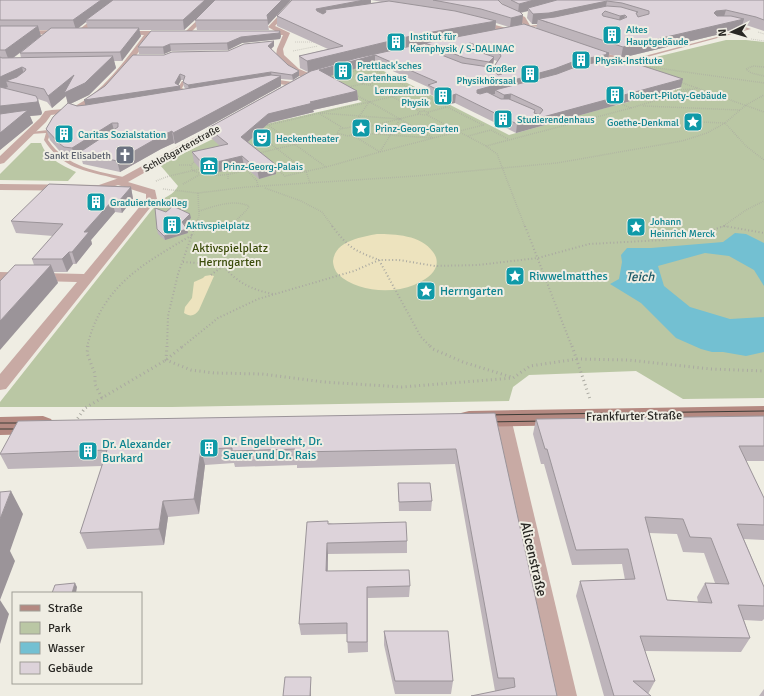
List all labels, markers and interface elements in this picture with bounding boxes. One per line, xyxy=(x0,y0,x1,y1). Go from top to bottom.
north arrow xyxy=(712,12,752,52)
building icon: Altes Hauptgebäude xyxy=(601,24,623,46)
place label: Altes Hauptgebäude xyxy=(626,24,688,48)
text: N xyxy=(716,28,729,37)
building icon: Institut für Kernphysik / S-DALINAC xyxy=(385,31,407,53)
place label: Institut für Kernphysik / S-DALINAC xyxy=(410,31,514,55)
building icon: Physik-Institute xyxy=(570,49,592,71)
place label: Physik-Institute xyxy=(595,55,662,67)
building icon: Prettlack'sches Gartenhaus xyxy=(332,60,354,82)
place label: Prettlack'sches Gartenhaus xyxy=(357,60,422,84)
place label: Großer Physikhörsaal xyxy=(456,63,516,87)
building icon: Großer Physikhörsaal xyxy=(519,63,541,85)
building icon: Robert-Piloty-Gebäude xyxy=(604,84,626,106)
place label: Lernzentrum Physik xyxy=(374,85,429,109)
building icon: Lernzentrum Physik xyxy=(432,85,454,107)
place label: Robert-Piloty-Gebäude xyxy=(629,90,727,102)
building icon: Studierendenhaus xyxy=(492,108,514,130)
place icon: Goethe-Denkmal xyxy=(682,111,704,133)
place label: Studierendenhaus xyxy=(517,114,595,126)
place icon: Prinz-Georg-Garten xyxy=(350,117,372,139)
place label: Goethe-Denkmal xyxy=(607,117,679,129)
building icon: Caritas Sozialstation xyxy=(53,123,75,145)
street label: Schloßgartenstraße xyxy=(141,123,222,175)
place label: Prinz-Georg-Garten xyxy=(375,123,459,135)
theatre icon: Heckentheater xyxy=(251,127,273,149)
place label: Caritas Sozialstation xyxy=(78,129,166,141)
place label: Heckentheater xyxy=(276,133,339,145)
church icon: Sankt Elisabeth xyxy=(114,144,136,166)
place label: Sankt Elisabeth xyxy=(44,150,111,162)
museum icon: Prinz-Georg-Palais xyxy=(198,155,220,177)
place label: Prinz-Georg-Palais xyxy=(223,161,304,173)
building icon: Graduiertenkolleg xyxy=(85,191,107,213)
place label: Graduiertenkolleg xyxy=(110,197,187,209)
building icon: Aktivspielplatz xyxy=(161,214,183,236)
place icon: Johann Heinrich Merck xyxy=(625,216,647,238)
place label: Johann Heinrich Merck xyxy=(650,216,715,240)
place label: Aktivspielplatz xyxy=(186,220,250,232)
park label: Aktivspielplatz Herrngarten xyxy=(192,241,268,270)
place icon: Riwwelmatthes xyxy=(504,265,526,287)
place label: Riwwelmatthes xyxy=(529,269,608,284)
water label: Teich xyxy=(626,269,655,285)
place icon: Herrngarten xyxy=(415,280,437,302)
place label: Herrngarten xyxy=(440,284,503,299)
street label: Frankfurter Straße xyxy=(586,408,682,425)
place label: Dr. Engelbrecht, Dr. Sauer und Dr. Rais xyxy=(223,434,323,463)
place label: Dr. Alexander Burkard xyxy=(102,437,171,466)
building icon: Dr. Engelbrecht, Dr. Sauer und Dr. Rais xyxy=(198,437,220,459)
building icon: Dr. Alexander Burkard xyxy=(77,440,99,462)
street label: Alicenstraße xyxy=(517,520,550,598)
legend xyxy=(12,592,142,684)
text: Straße xyxy=(48,601,83,616)
text: Park xyxy=(48,621,71,636)
text: Wasser xyxy=(48,641,85,656)
text: Gebäude xyxy=(48,661,93,676)

